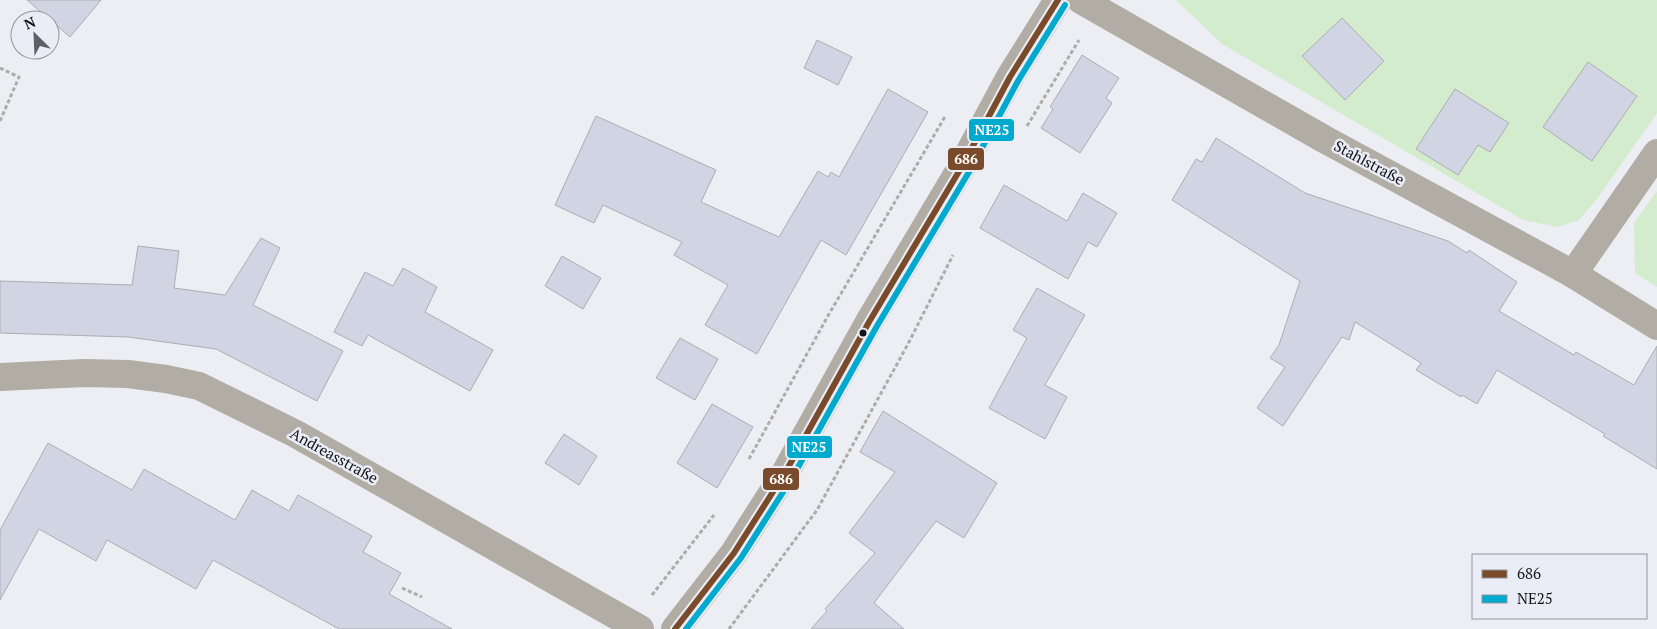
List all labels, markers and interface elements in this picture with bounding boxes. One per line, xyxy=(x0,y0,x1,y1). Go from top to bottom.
north arrow xyxy=(10,10,60,60)
text: N xyxy=(21,12,39,34)
line badge: NE25 xyxy=(968,118,1015,142)
text: NE25 xyxy=(975,120,1009,139)
street label: Stahlstraße xyxy=(1331,135,1408,189)
line badge: 686 xyxy=(947,147,985,171)
text: 686 xyxy=(954,149,978,168)
unlabelled marker xyxy=(858,328,868,338)
street label: Andreasstraße xyxy=(287,423,382,487)
line badge: NE25 xyxy=(786,435,833,459)
text: NE25 xyxy=(792,437,826,456)
line badge: 686 xyxy=(762,467,800,491)
text: 686 xyxy=(769,469,793,488)
legend xyxy=(1472,554,1647,619)
text: 686 xyxy=(1517,563,1541,583)
text: NE25 xyxy=(1517,588,1553,608)

